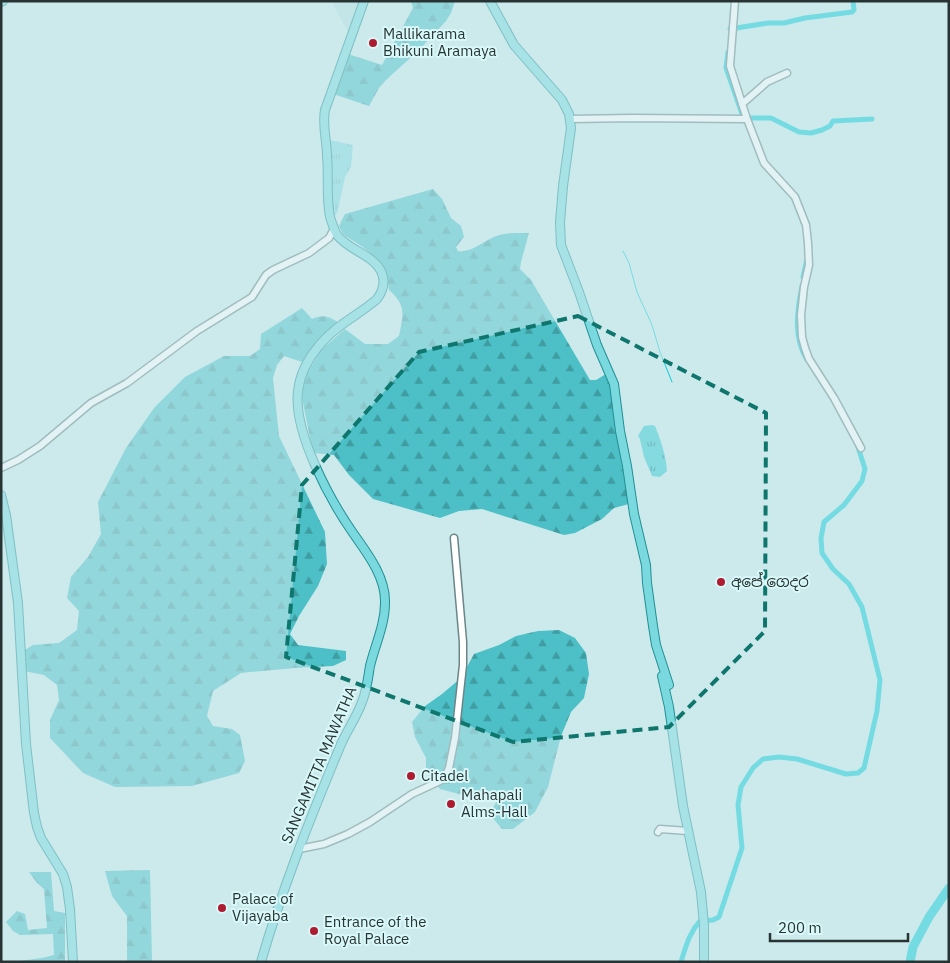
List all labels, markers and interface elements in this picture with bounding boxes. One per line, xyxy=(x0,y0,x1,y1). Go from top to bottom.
place label: Mallikarama Bhikuni Aramaya xyxy=(383,24,497,60)
marker: Mallikarama Bhikuni Aramaya xyxy=(367,37,379,49)
place label: අපේ ගෙදර xyxy=(731,572,809,591)
marker: අපේ ගෙදර xyxy=(715,576,727,588)
street label: SANGAMITTA MAWATHA xyxy=(277,683,360,846)
place label: Citadel xyxy=(421,766,468,785)
marker: Citadel xyxy=(405,770,417,782)
place label: Mahapali Alms-Hall xyxy=(461,785,528,821)
marker: Mahapali Alms-Hall xyxy=(445,798,457,810)
place label: Palace of Vijayaba xyxy=(232,889,294,925)
marker: Palace of Vijayaba xyxy=(216,902,228,914)
scale bar xyxy=(770,910,908,942)
place label: Entrance of the Royal Palace xyxy=(324,912,426,948)
text: 200 m xyxy=(778,918,822,937)
marker: Entrance of the Royal Palace xyxy=(308,925,320,937)

